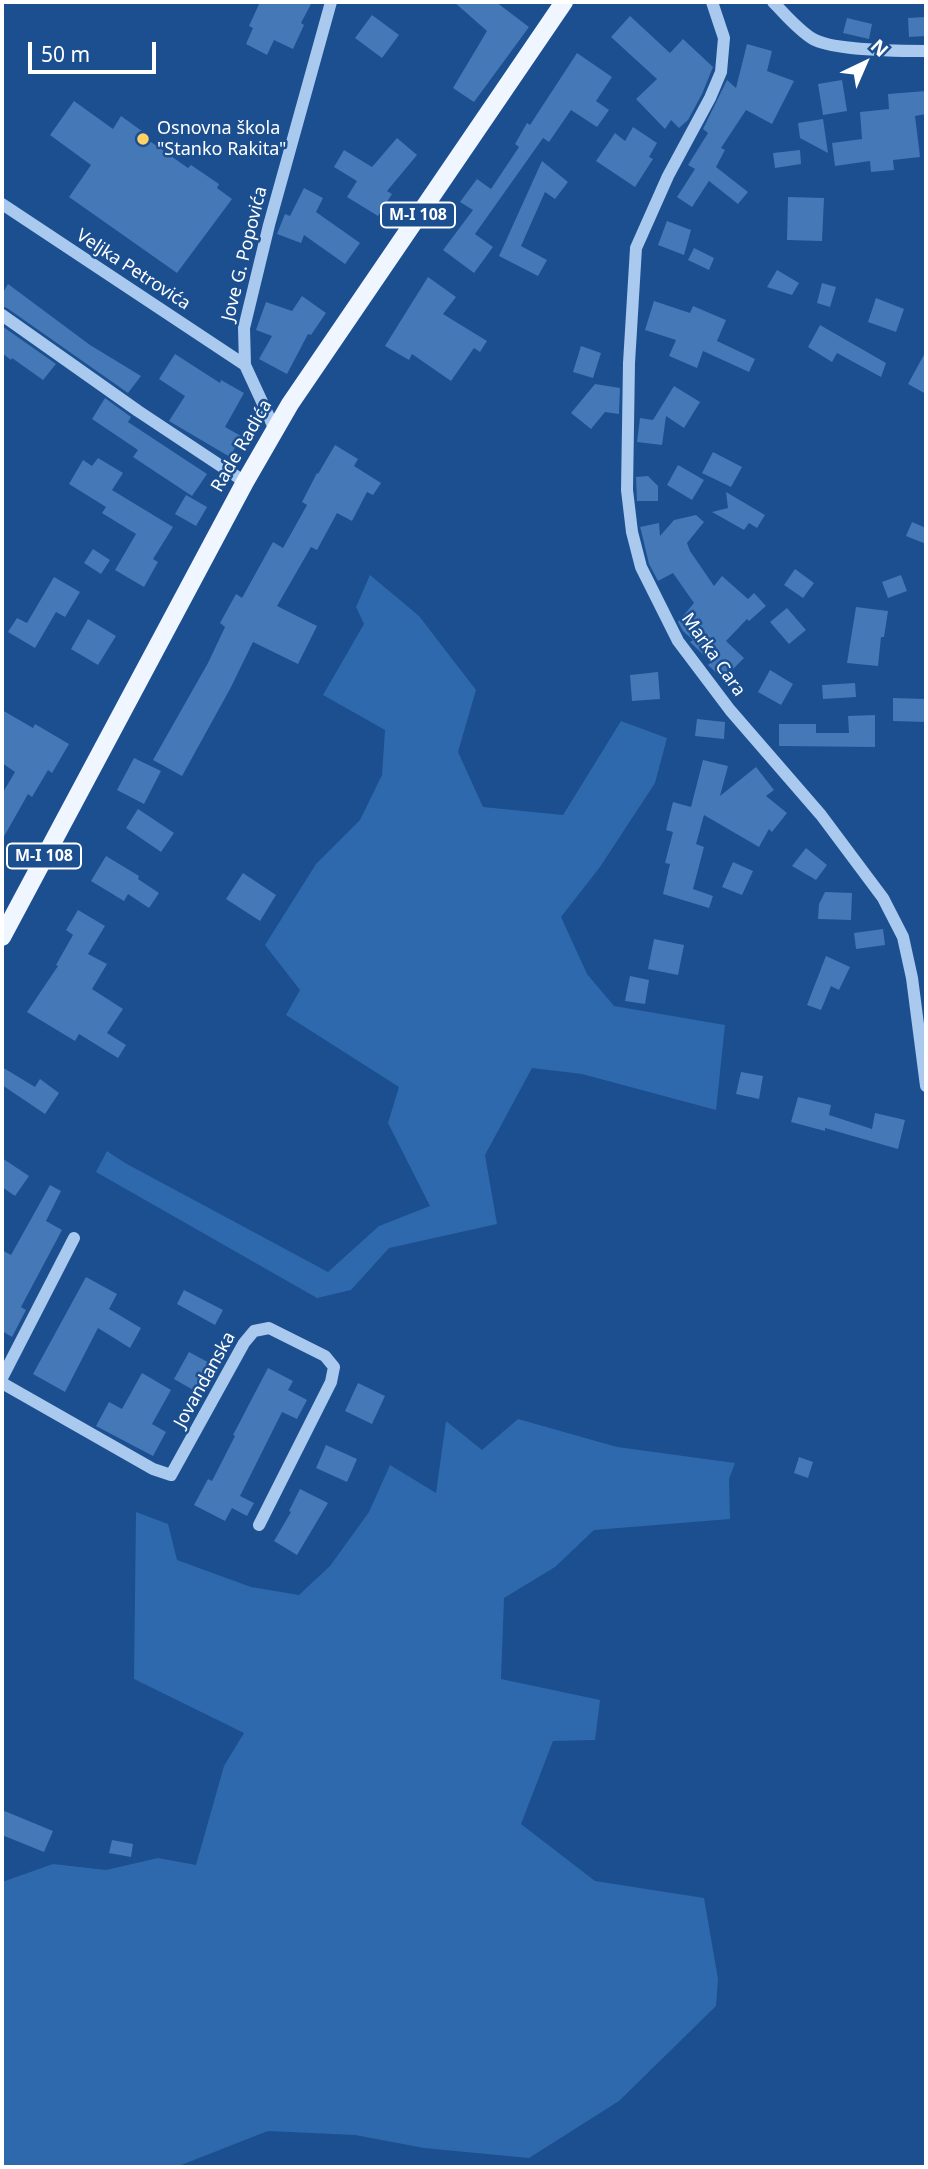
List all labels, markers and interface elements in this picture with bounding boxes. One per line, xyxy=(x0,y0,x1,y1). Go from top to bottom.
scale bar xyxy=(32,28,159,72)
north arrow xyxy=(830,28,900,98)
text: N xyxy=(865,33,894,63)
text: 50 m xyxy=(41,40,90,68)
place label: Osnovna škola "Stanko Rakita" xyxy=(157,118,286,160)
marker: Osnovna škola "Stanko Rakita" xyxy=(135,131,151,147)
street label: Jove G. Popovića xyxy=(218,184,272,324)
road number: M-I 108 xyxy=(381,202,455,228)
street label: Veljka Petrovića xyxy=(72,225,194,315)
street label: Rade Radića xyxy=(207,396,277,496)
street label: Marka Cara xyxy=(676,609,750,701)
road number: M-I 108 xyxy=(7,844,81,869)
street label: Jovandanska xyxy=(170,1328,240,1432)

